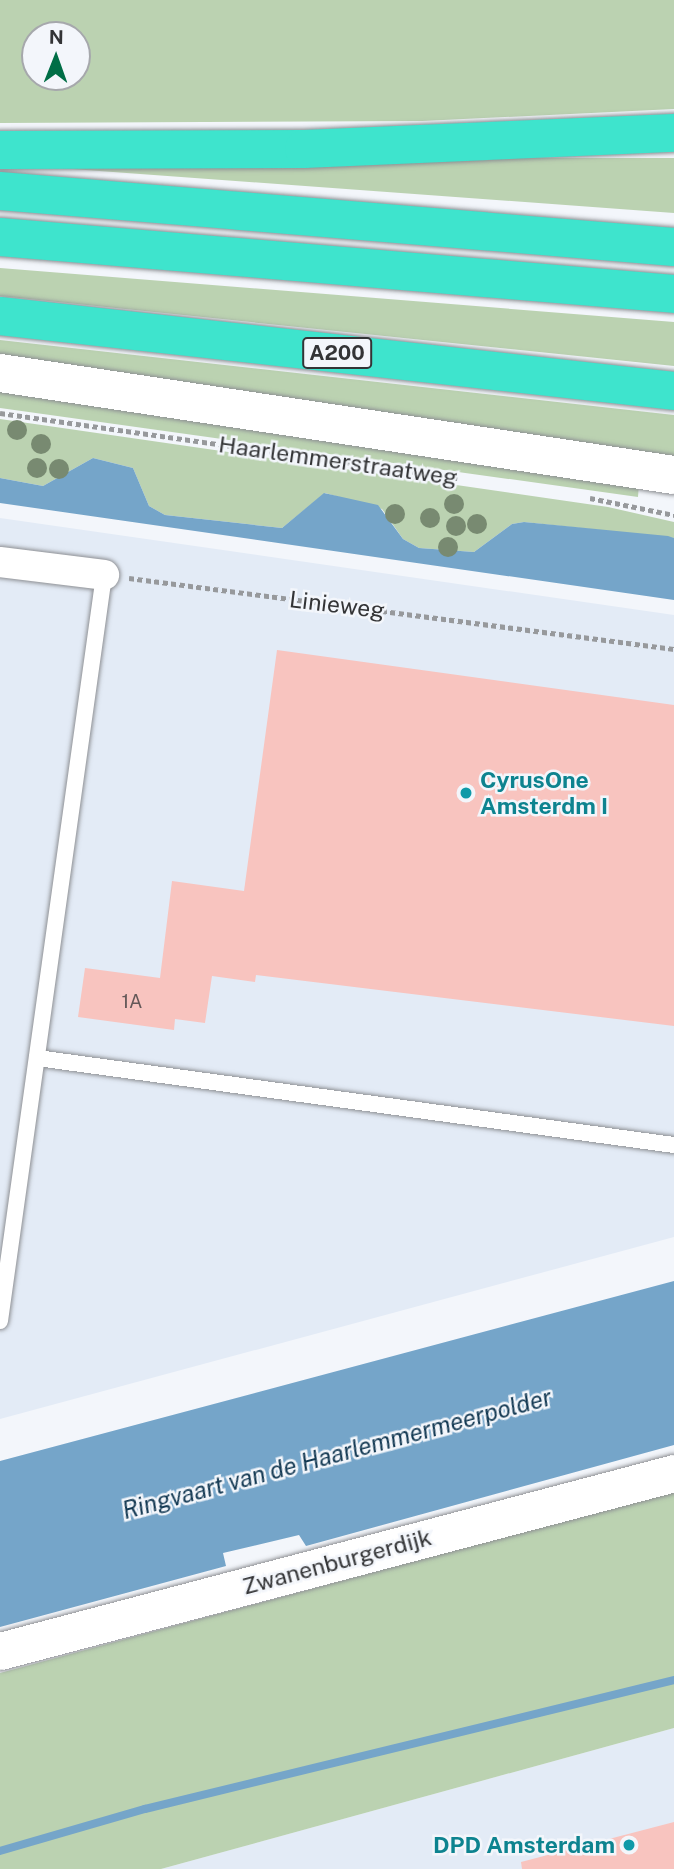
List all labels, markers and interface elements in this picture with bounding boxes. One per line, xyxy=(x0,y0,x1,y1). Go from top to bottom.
north arrow xyxy=(21,21,91,91)
text: N xyxy=(49,26,64,48)
road number: A200 xyxy=(302,336,372,370)
street label: Haarlemmerstraatweg xyxy=(217,431,459,491)
street label: Linieweg xyxy=(288,585,386,625)
place label: CyrusOne Amsterdm I xyxy=(480,766,608,820)
marker: CyrusOne Amsterdm I xyxy=(458,785,474,801)
house number: 1A xyxy=(121,991,143,1013)
water label: Ringvaart van de Haarlemmermeerpolder xyxy=(119,1383,555,1525)
street label: Zwanenburgerdijk xyxy=(239,1523,435,1601)
place label: DPD Amsterdam xyxy=(433,1831,615,1859)
marker: DPD Amsterdam xyxy=(621,1837,637,1853)

